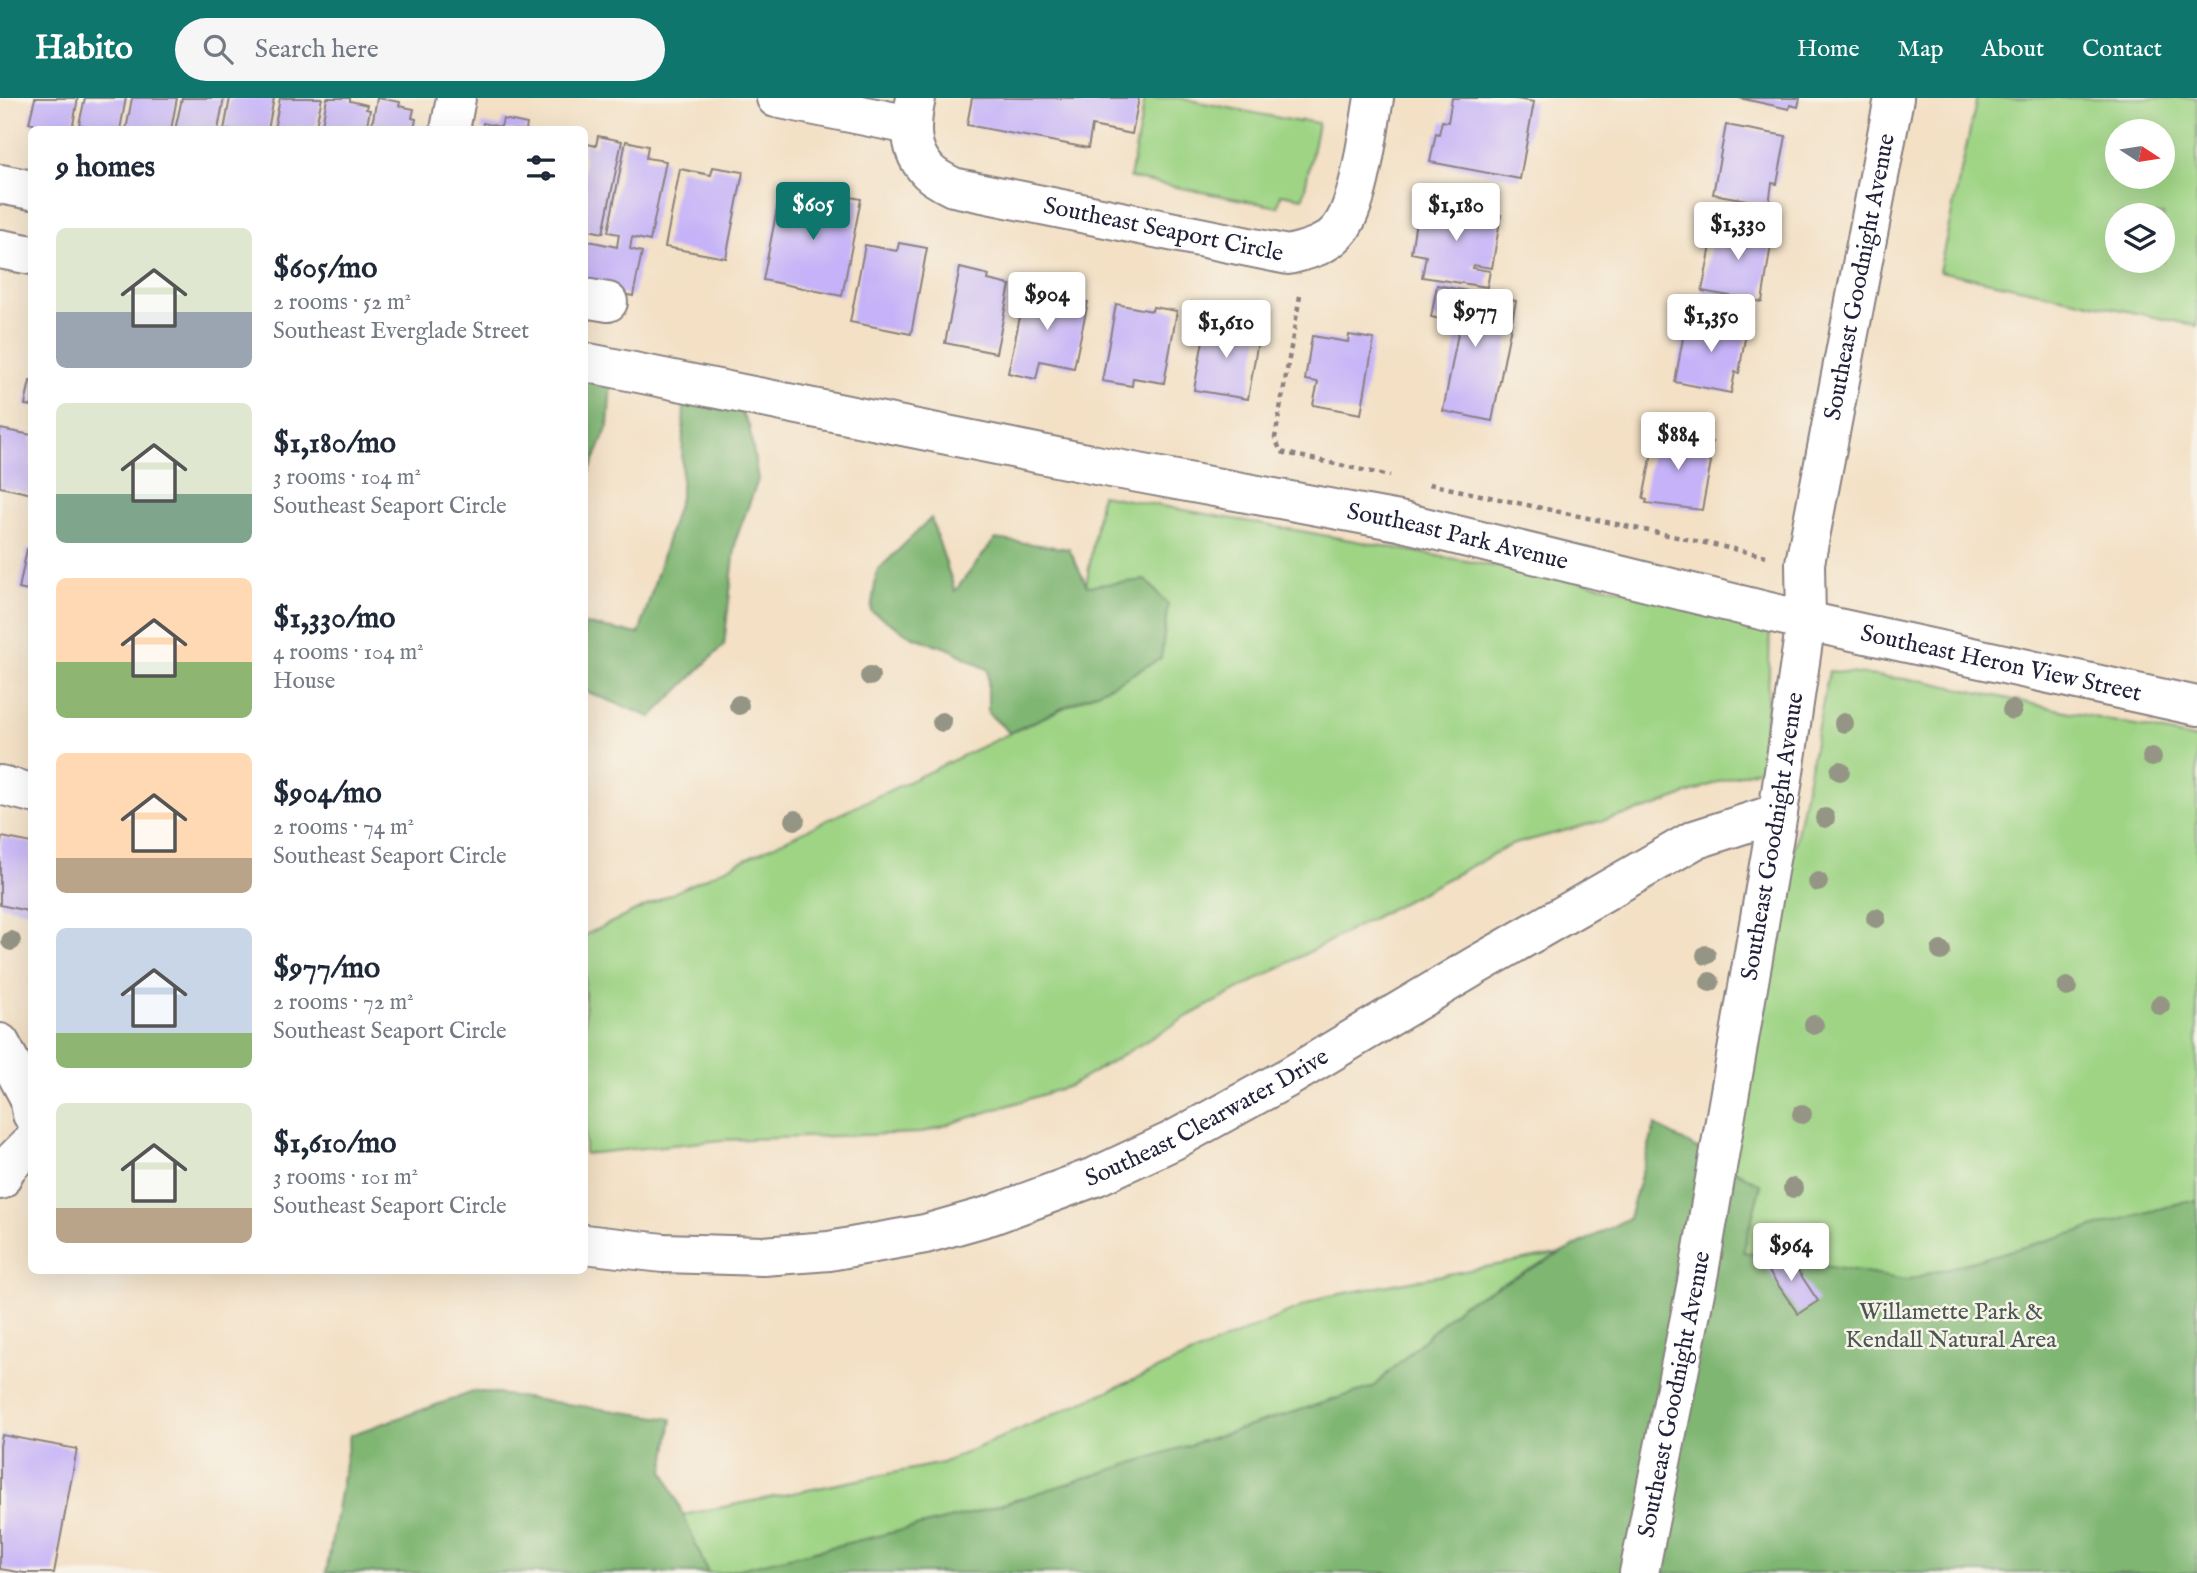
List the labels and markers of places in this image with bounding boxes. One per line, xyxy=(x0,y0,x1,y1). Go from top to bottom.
pin: $605 xyxy=(772,183,854,242)
pin: $1,180 xyxy=(1399,184,1513,243)
pin: $1,330 xyxy=(1681,202,1795,262)
pin: $904 xyxy=(1006,272,1088,332)
pin: $977 xyxy=(1434,289,1516,349)
pin: $1,350 xyxy=(1654,294,1768,354)
pin: $1,610 xyxy=(1169,300,1283,360)
pin: $884 xyxy=(1637,412,1719,472)
pin: $964 xyxy=(1750,1224,1832,1283)

